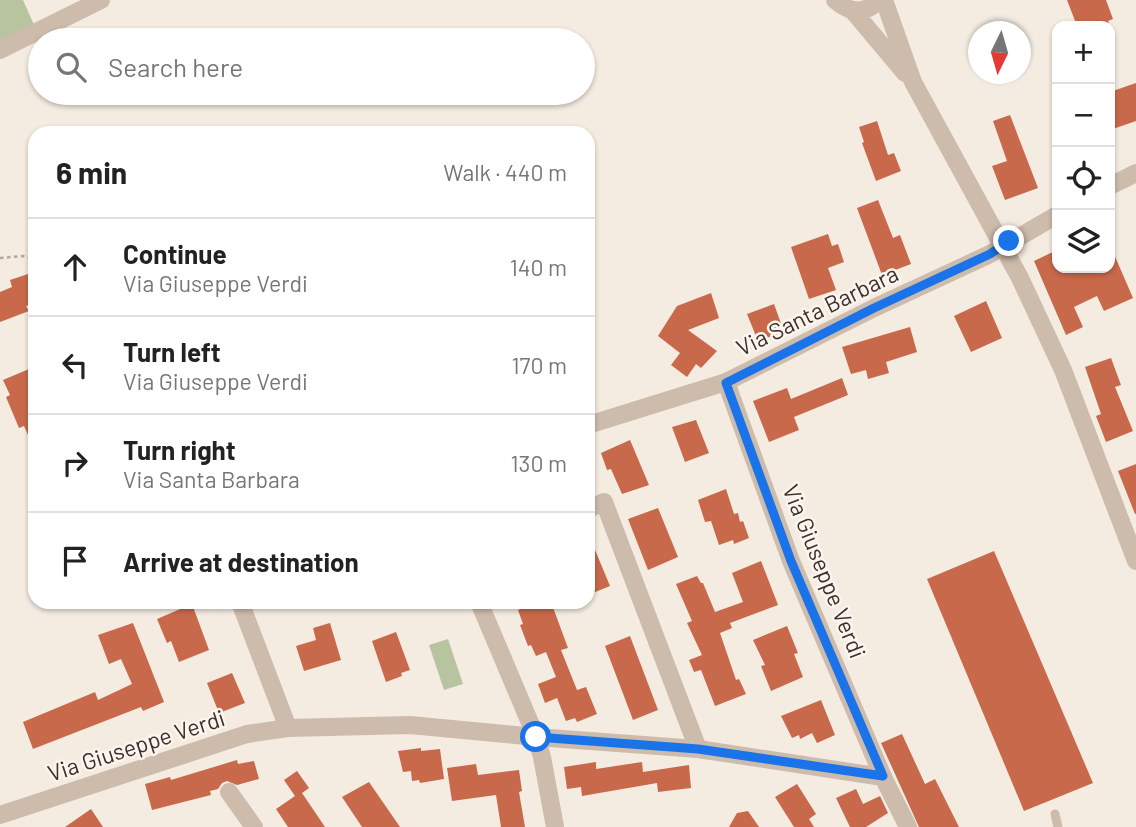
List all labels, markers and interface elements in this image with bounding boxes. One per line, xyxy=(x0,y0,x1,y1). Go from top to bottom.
north arrow xyxy=(968,21,1031,84)
map controls xyxy=(1052,21,1115,273)
button: + xyxy=(1052,21,1115,84)
search box xyxy=(28,28,595,105)
icon: search xyxy=(52,48,90,86)
text: Search here xyxy=(108,51,243,82)
button: − xyxy=(1052,84,1115,147)
button: locate xyxy=(1052,147,1115,210)
text: 6 min xyxy=(56,154,127,190)
text: Walk · 440 m xyxy=(443,158,567,186)
button: layers xyxy=(1052,210,1115,273)
route end xyxy=(993,225,1024,256)
text: Continue xyxy=(123,238,227,269)
icon: ahead xyxy=(56,248,94,286)
text: 140 m xyxy=(510,253,567,281)
street label: Via Santa Barbara xyxy=(731,259,903,361)
text: Via Giuseppe Verdi xyxy=(123,269,308,297)
text: Turn left xyxy=(123,336,221,367)
icon: left xyxy=(56,346,94,384)
text: 170 m xyxy=(511,351,567,379)
text: Via Giuseppe Verdi xyxy=(123,367,308,395)
text: Turn right xyxy=(123,434,236,465)
icon: right xyxy=(56,444,94,482)
text: 130 m xyxy=(510,449,567,477)
text: Via Santa Barbara xyxy=(123,465,300,493)
street label: Via Giuseppe Verdi xyxy=(777,480,873,662)
icon: arrive xyxy=(56,542,94,580)
text: Arrive at destination xyxy=(123,546,359,577)
street label: Via Giuseppe Verdi xyxy=(44,703,228,787)
route start xyxy=(520,721,551,752)

